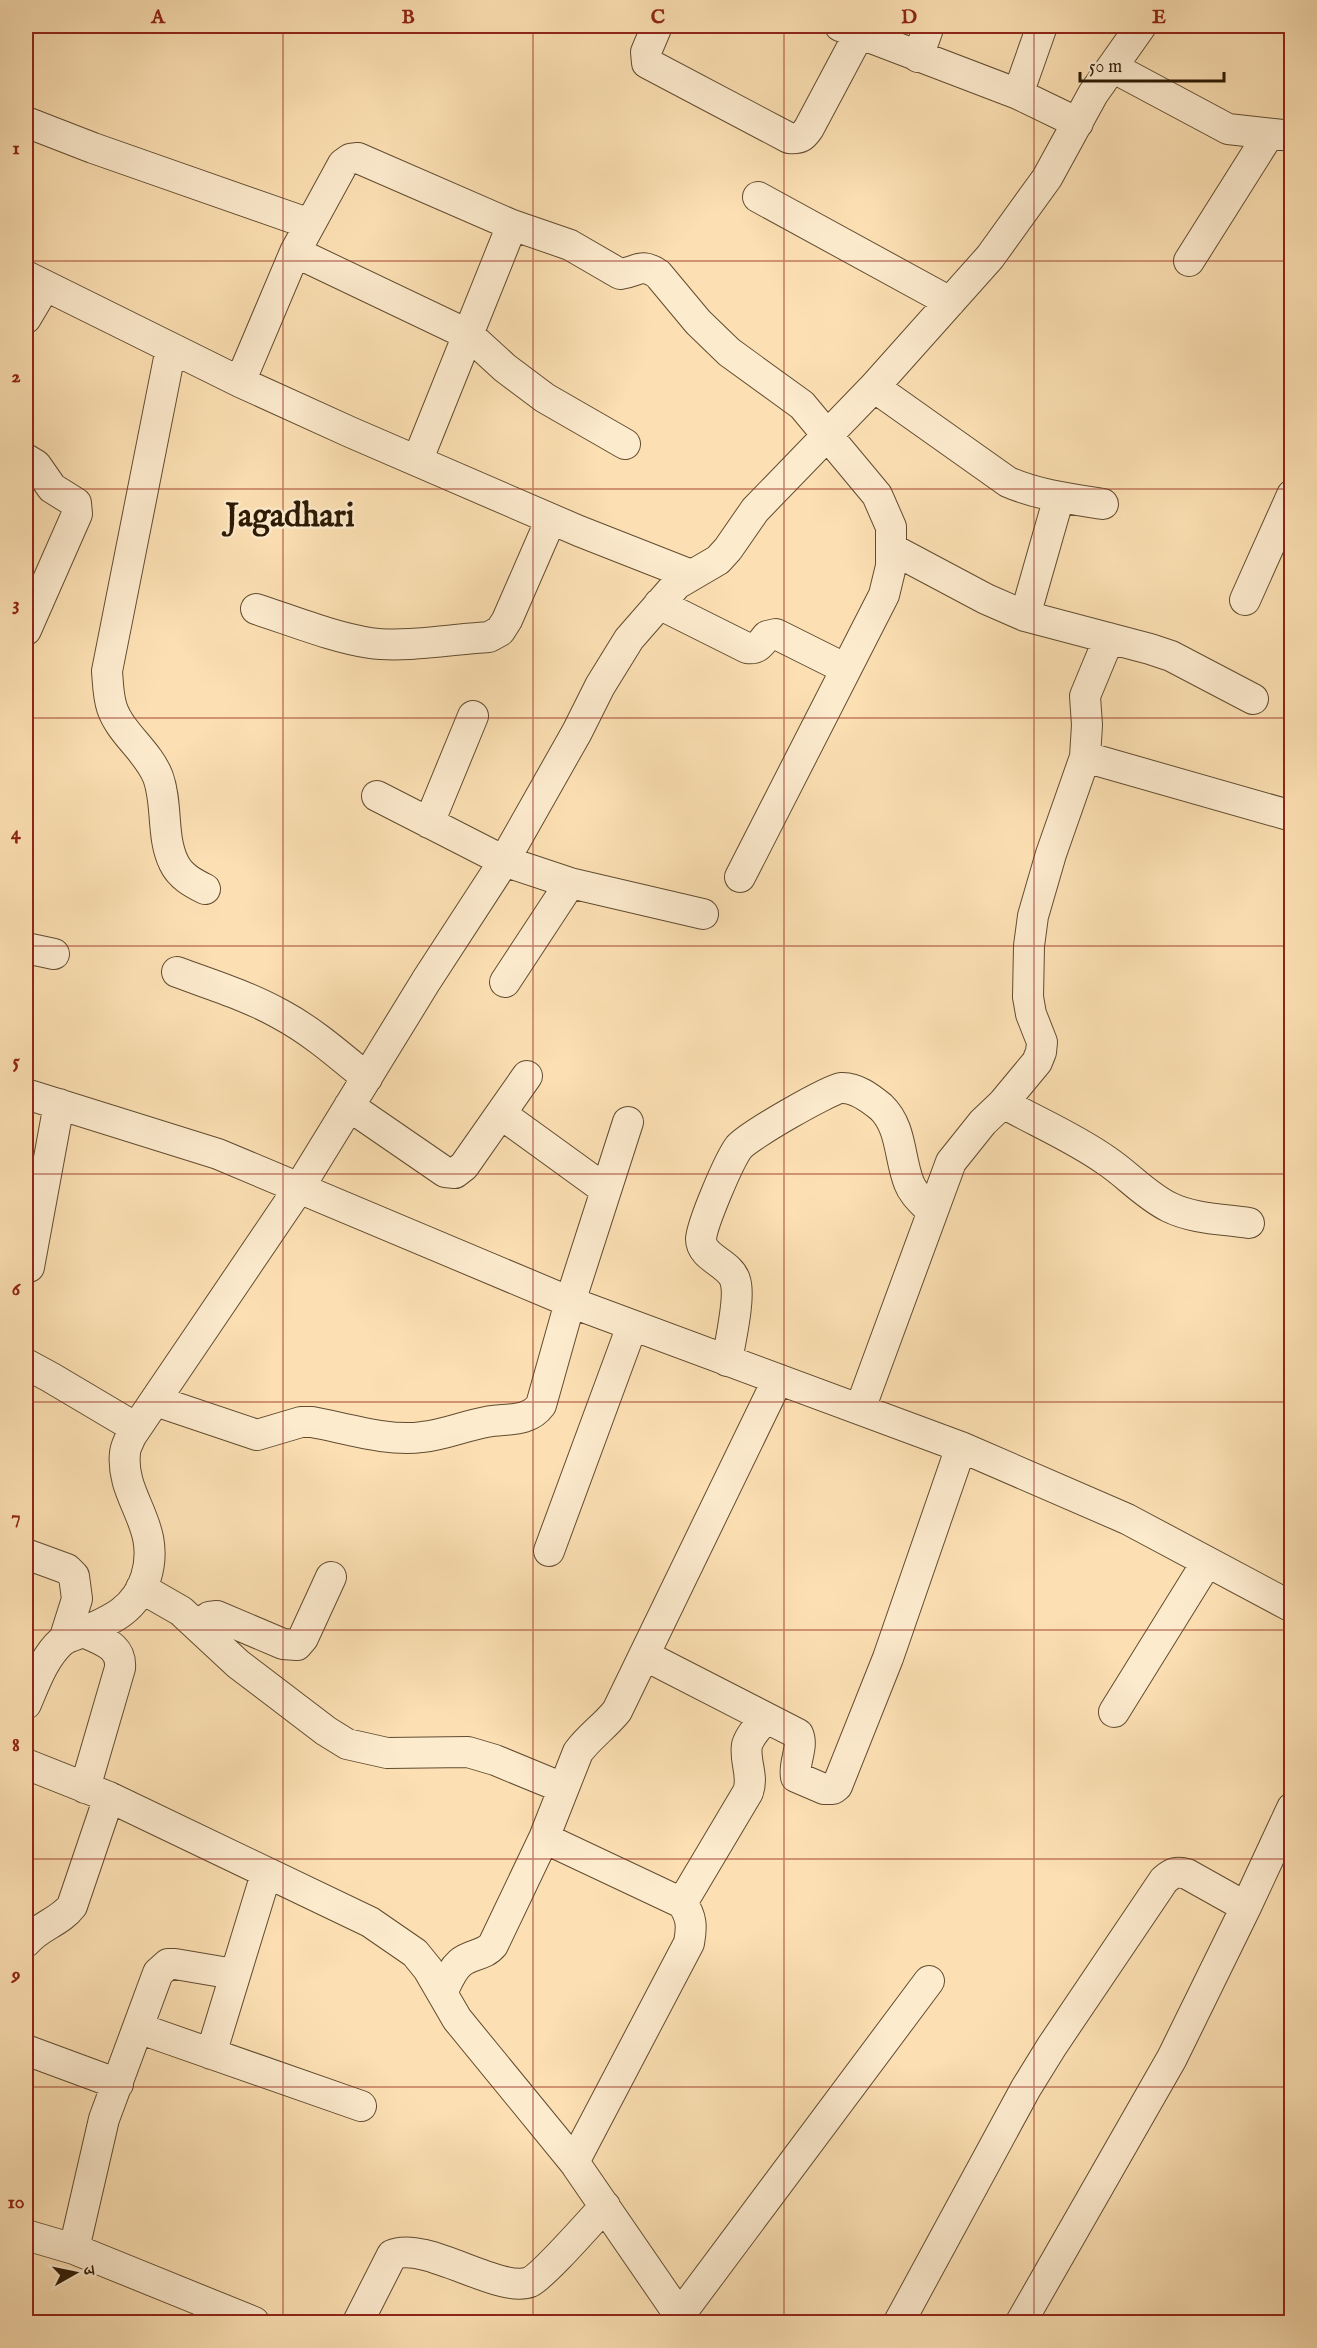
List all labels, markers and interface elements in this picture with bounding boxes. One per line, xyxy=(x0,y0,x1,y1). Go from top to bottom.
text: A xyxy=(150,5,166,30)
text: B xyxy=(401,5,415,30)
text: C xyxy=(651,5,665,30)
text: D xyxy=(901,5,917,30)
text: E xyxy=(1152,5,1166,30)
scale bar xyxy=(1080,45,1224,83)
text: 50 m xyxy=(1089,56,1122,79)
text: 1 xyxy=(12,136,20,161)
text: 2 xyxy=(11,364,21,389)
district label: Jagadhari xyxy=(221,496,355,538)
text: 3 xyxy=(12,592,20,617)
text: 4 xyxy=(11,821,22,846)
text: 5 xyxy=(12,1049,20,1074)
text: 6 xyxy=(12,1277,22,1302)
text: 7 xyxy=(11,1505,21,1530)
text: 8 xyxy=(12,1733,20,1758)
text: 9 xyxy=(11,1962,21,1987)
text: 10 xyxy=(7,2190,25,2215)
north arrow xyxy=(45,2243,105,2303)
text: उ xyxy=(77,2264,99,2278)

